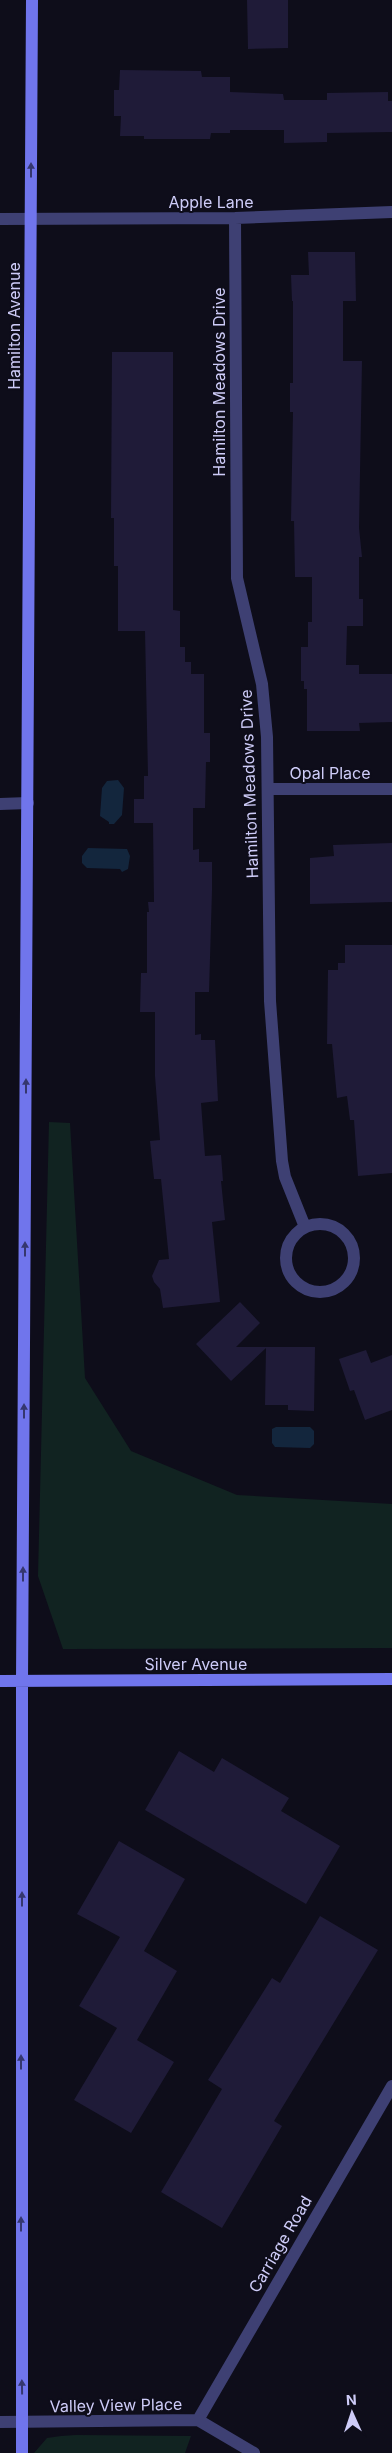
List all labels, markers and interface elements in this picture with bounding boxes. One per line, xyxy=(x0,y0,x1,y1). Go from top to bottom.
one-way arrow xyxy=(27,162,35,178)
street label: Apple Lane xyxy=(168,192,254,212)
street label: Hamilton Avenue xyxy=(4,262,24,390)
street label: Hamilton Meadows Drive xyxy=(209,287,229,477)
street label: Hamilton Meadows Drive xyxy=(236,689,262,879)
street label: Opal Place xyxy=(289,763,371,783)
one-way arrow xyxy=(22,1078,30,1094)
one-way arrow xyxy=(21,1240,29,1256)
one-way arrow xyxy=(20,1403,28,1419)
one-way arrow xyxy=(19,1565,27,1581)
street label: Silver Avenue xyxy=(145,1654,247,1674)
one-way arrow xyxy=(18,1891,26,1907)
one-way arrow xyxy=(17,2054,25,2070)
street label: Carriage Road xyxy=(244,2192,316,2296)
one-way arrow xyxy=(17,2216,25,2232)
one-way arrow xyxy=(18,2379,26,2395)
north arrow xyxy=(327,2388,377,2438)
text: N xyxy=(346,2391,357,2408)
street label: Valley View Place xyxy=(50,2394,182,2416)

